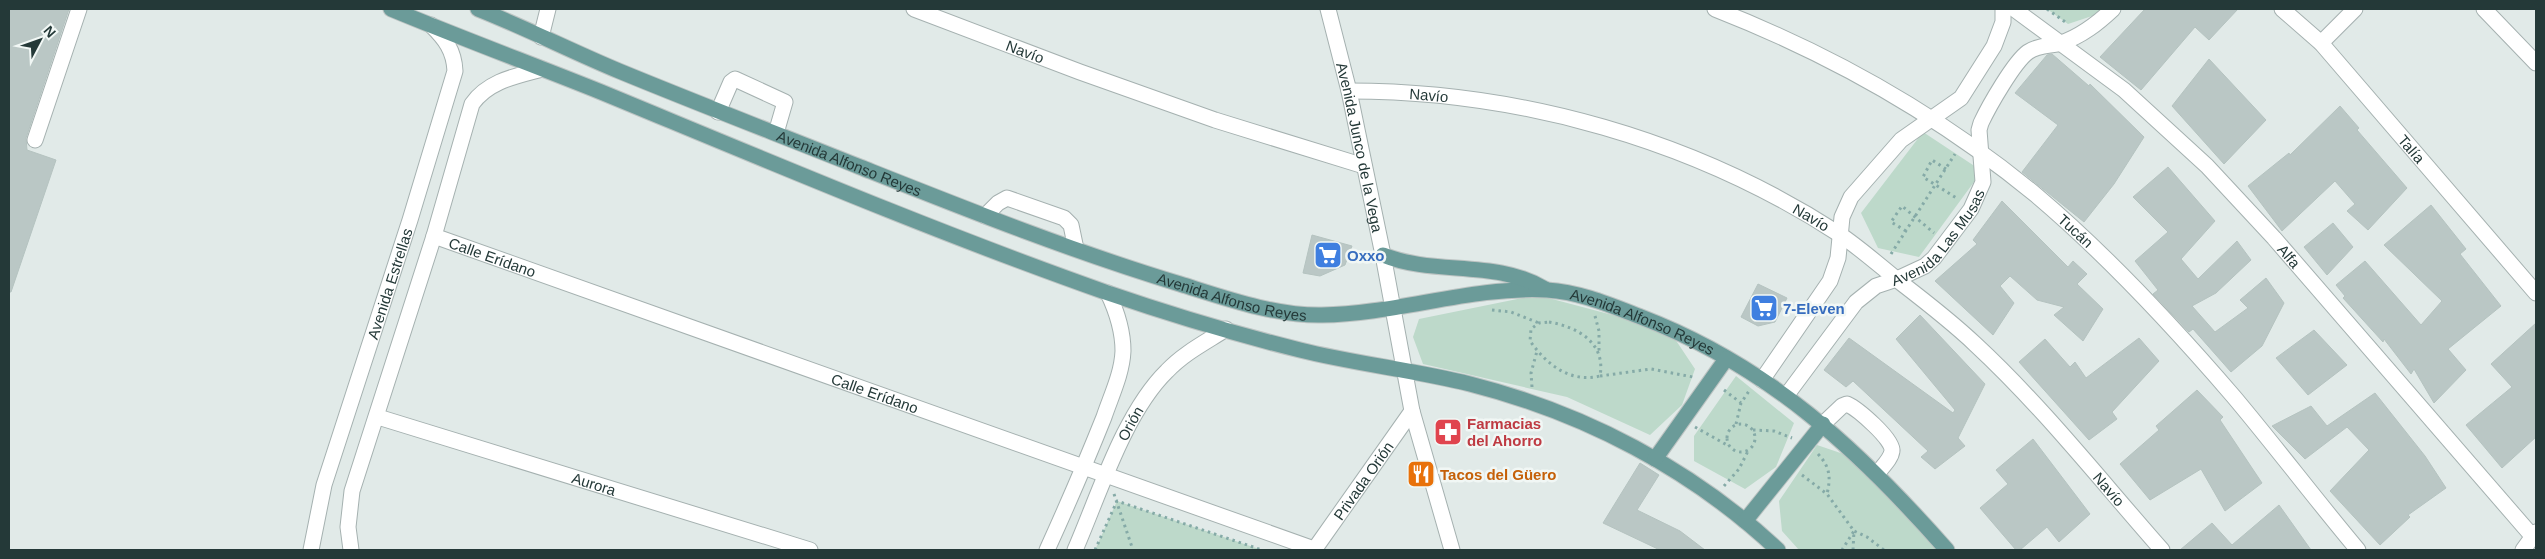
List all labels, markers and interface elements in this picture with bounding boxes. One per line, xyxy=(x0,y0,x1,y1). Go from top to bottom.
north arrow xyxy=(15,15,65,65)
text: N xyxy=(40,22,59,41)
street label: Navío xyxy=(1004,36,1047,66)
street label: Avenida Junco de la Vega xyxy=(1334,61,1387,234)
street label: Navío xyxy=(1409,85,1449,105)
street label: Avenida Alfonso Reyes xyxy=(775,127,924,199)
street label: Talía xyxy=(2395,131,2429,167)
street label: Avenida Las Musas xyxy=(1889,186,1987,289)
street label: Navío xyxy=(1790,200,1833,234)
street label: Tucán xyxy=(2055,210,2097,251)
street label: Avenida Estrellas xyxy=(363,226,415,341)
street label: Calle Erídano xyxy=(447,234,538,280)
supermarket icon: Oxxo xyxy=(1313,240,1343,270)
street label: Alfa xyxy=(2274,240,2305,272)
place label: Oxxo xyxy=(1347,247,1385,264)
street label: Avenida Alfonso Reyes xyxy=(1155,269,1307,323)
street label: Avenida Alfonso Reyes xyxy=(1569,285,1717,358)
supermarket icon: 7-Eleven xyxy=(1749,293,1779,323)
place label: 7-Eleven xyxy=(1783,300,1845,317)
street label: Calle Erídano xyxy=(829,370,921,416)
street label: Orión xyxy=(1114,403,1146,443)
place label: Farmacias del Ahorro xyxy=(1467,415,1542,449)
pharmacy icon: Farmacias del Ahorro xyxy=(1433,417,1463,447)
street label: Privada Orión xyxy=(1330,438,1396,523)
restaurant icon: Tacos del Güero xyxy=(1406,459,1436,489)
place label: Tacos del Güero xyxy=(1440,466,1556,483)
street label: Navío xyxy=(2090,468,2128,509)
street label: Aurora xyxy=(570,469,619,498)

